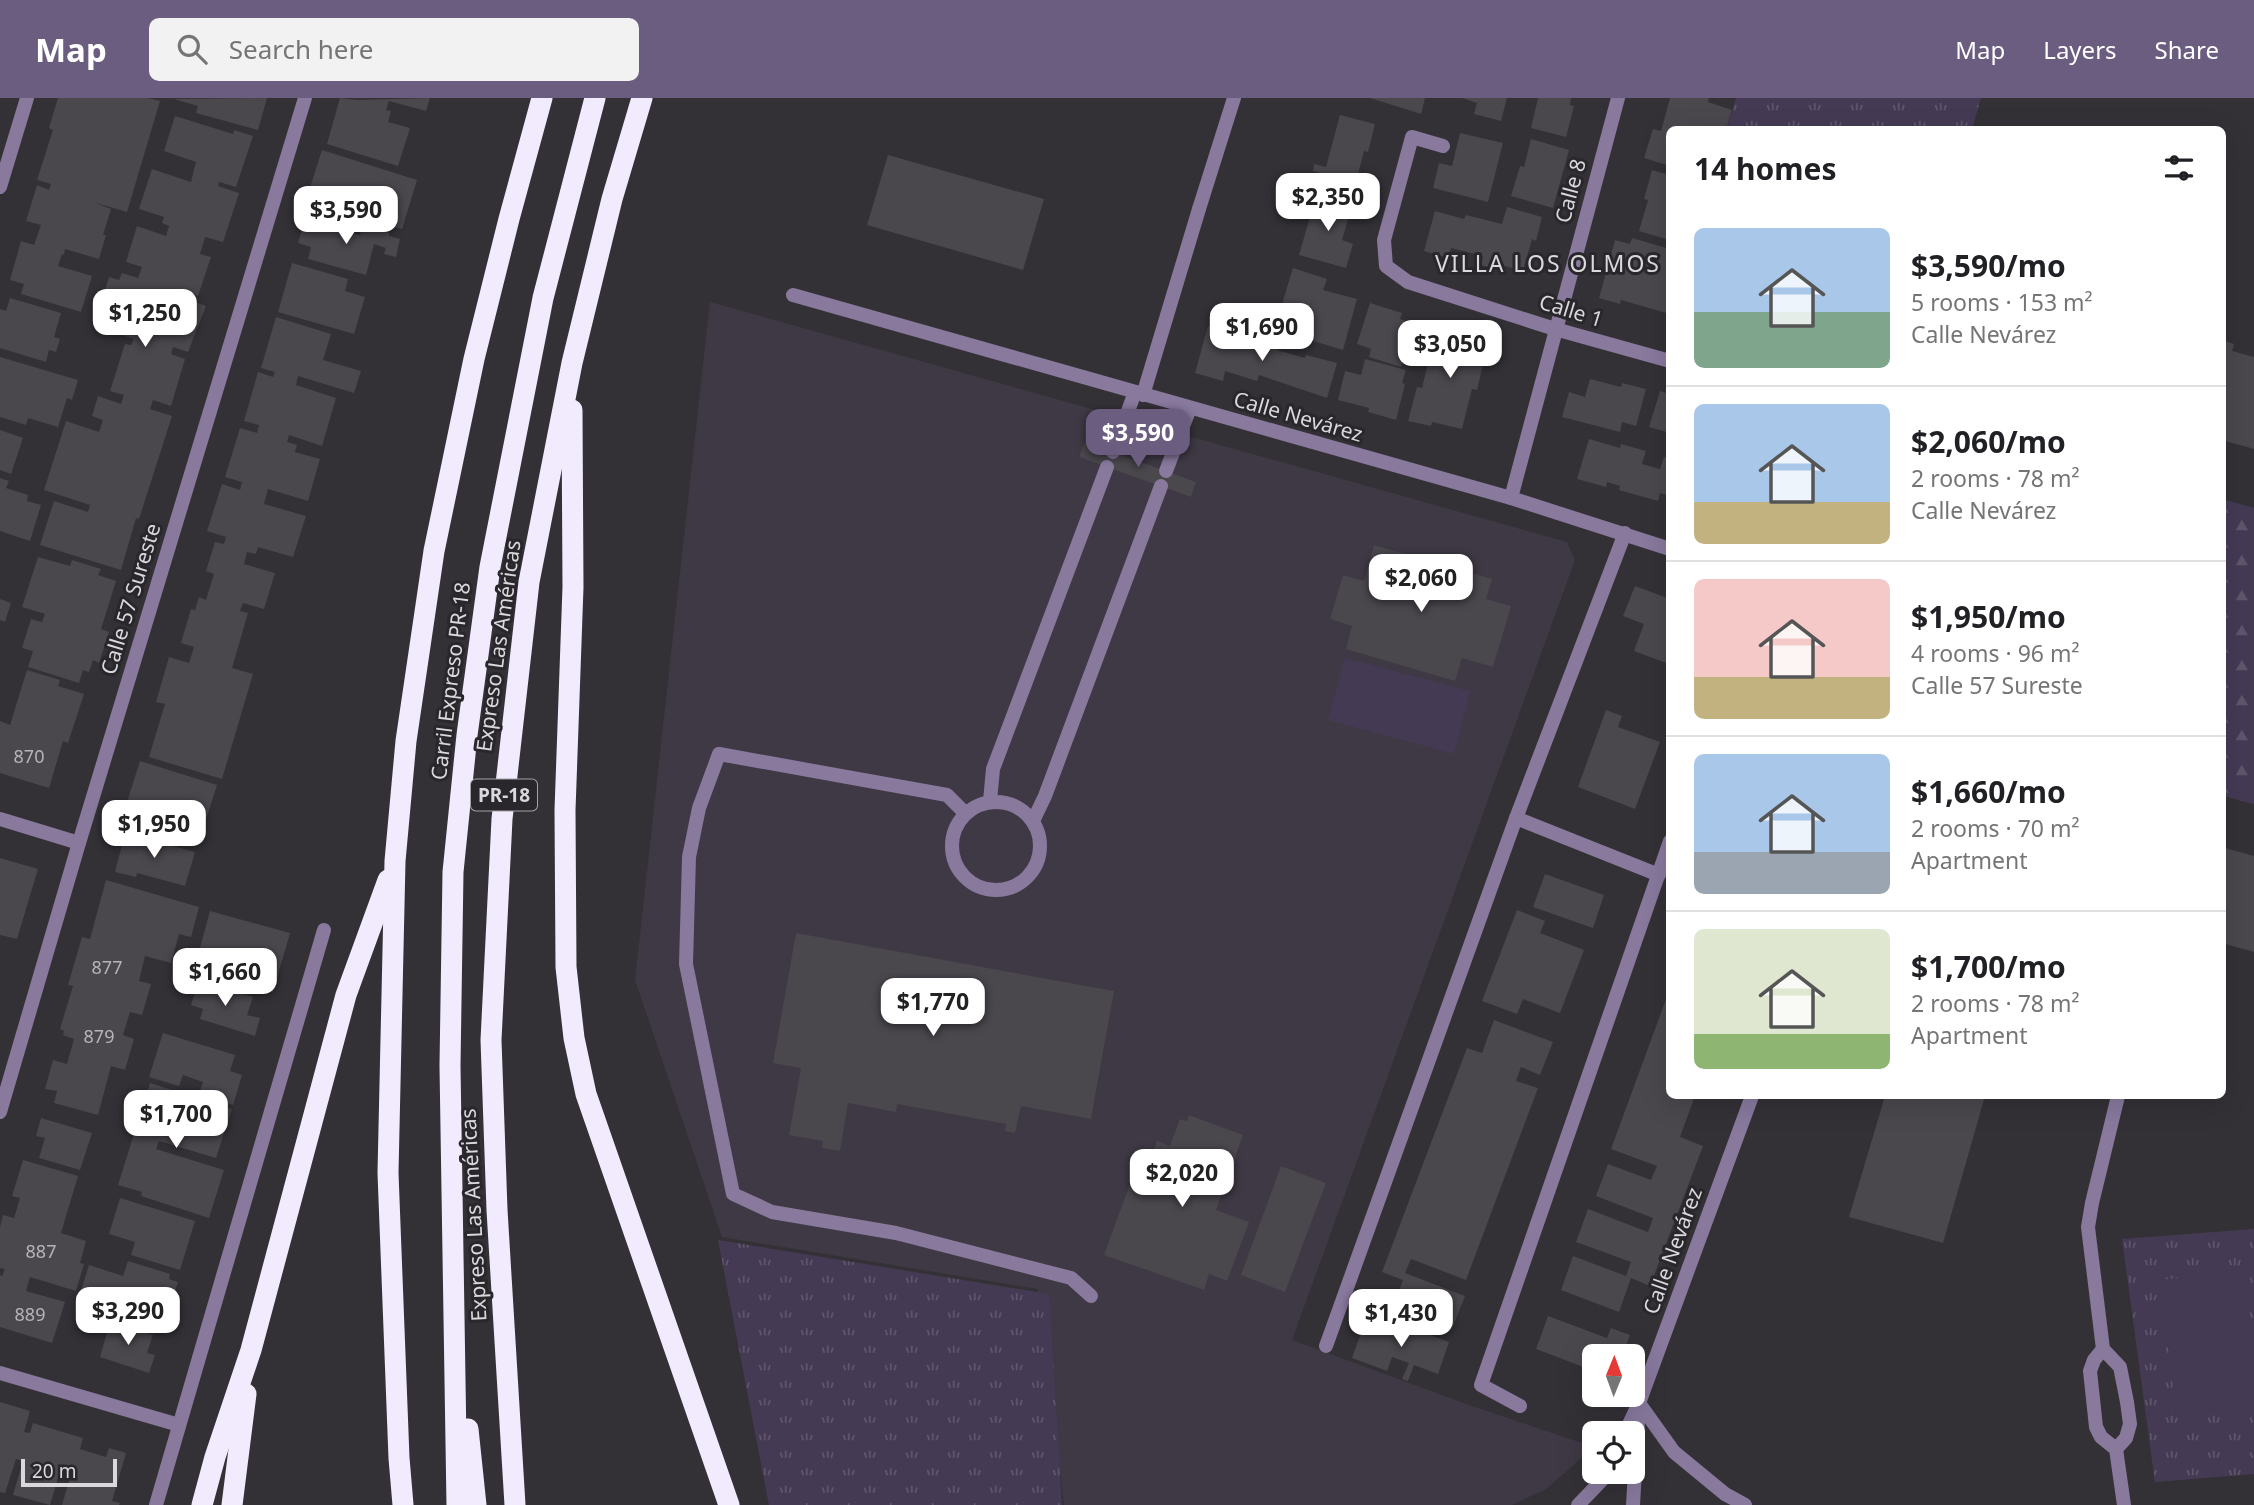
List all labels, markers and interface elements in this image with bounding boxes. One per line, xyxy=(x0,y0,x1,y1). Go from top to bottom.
search box xyxy=(149,18,639,81)
text: Map xyxy=(35,27,107,72)
icon: search xyxy=(173,30,211,68)
text: Search here xyxy=(229,31,373,67)
text: Map xyxy=(1955,33,2005,66)
text: Layers xyxy=(2043,33,2117,66)
text: Share xyxy=(2155,33,2219,66)
text: 14 homes xyxy=(1694,148,1837,189)
icon: filters xyxy=(2160,149,2198,187)
street label: Calle 8 xyxy=(1548,156,1592,226)
pin: $2,350 xyxy=(1271,174,1385,233)
text: $2,350 xyxy=(1292,180,1364,212)
pin: $3,590 xyxy=(289,186,403,246)
text: $3,590 xyxy=(310,193,382,225)
text: $3,590/mo xyxy=(1911,245,2066,286)
district label: VILLA LOS OLMOS xyxy=(1435,247,1661,279)
icon: home xyxy=(1750,256,1834,340)
text: 5 rooms · 153 m² xyxy=(1911,286,2093,318)
street label: Calle 1 xyxy=(1536,287,1607,333)
pin: $1,250 xyxy=(88,289,202,349)
text: $1,250 xyxy=(109,296,181,328)
pin: $1,690 xyxy=(1205,303,1319,363)
text: $1,690 xyxy=(1226,310,1298,342)
text: Calle Nevárez xyxy=(1911,318,2056,350)
pin: $3,050 xyxy=(1393,320,1507,380)
text: $3,050 xyxy=(1414,327,1486,359)
street label: Calle Nevárez xyxy=(1231,384,1366,448)
pin: $3,590 xyxy=(1081,410,1195,469)
text: $3,590 xyxy=(1102,416,1174,448)
text: $2,060/mo xyxy=(1911,421,2066,462)
icon: home xyxy=(1750,432,1834,516)
text: 2 rooms · 78 m² xyxy=(1911,462,2080,494)
text: Calle Nevárez xyxy=(1911,494,2056,526)
street label: Calle 57 Sureste xyxy=(94,520,166,678)
street label: Expreso Las Américas xyxy=(469,538,527,753)
pin: $2,060 xyxy=(1364,554,1478,614)
text: $2,060 xyxy=(1385,561,1457,593)
street label: Carril Expreso PR-18 xyxy=(424,580,476,781)
text: $1,950/mo xyxy=(1911,596,2066,637)
icon: home xyxy=(1750,607,1834,691)
text: 4 rooms · 96 m² xyxy=(1911,637,2080,669)
text: Calle 57 Sureste xyxy=(1911,669,2083,701)
house number: 870 xyxy=(14,744,44,768)
text: $1,660/mo xyxy=(1911,771,2066,812)
road number: PR-18 xyxy=(471,780,537,810)
icon: home xyxy=(1750,782,1834,866)
pin: $1,950 xyxy=(97,800,211,860)
text: $1,950 xyxy=(118,807,190,839)
text: 2 rooms · 70 m² xyxy=(1911,812,2080,844)
text: Apartment xyxy=(1911,844,2028,876)
text: $1,700/mo xyxy=(1911,946,2066,987)
pin: $1,660 xyxy=(168,948,282,1008)
house number: 877 xyxy=(92,955,122,979)
text: $1,660 xyxy=(189,955,261,987)
icon: home xyxy=(1750,957,1834,1041)
pin: $1,770 xyxy=(876,978,990,1038)
text: $1,770 xyxy=(897,985,969,1017)
text: 2 rooms · 78 m² xyxy=(1911,987,2080,1019)
text: Apartment xyxy=(1911,1019,2028,1051)
house number: 879 xyxy=(84,1024,114,1048)
pin: $1,700 xyxy=(119,1090,233,1150)
text: $1,700 xyxy=(140,1097,212,1129)
street label: Expreso Las Américas xyxy=(453,1108,493,1322)
pin: $2,020 xyxy=(1125,1150,1239,1209)
text: $2,020 xyxy=(1146,1156,1218,1188)
street label: Calle Nevárez xyxy=(1636,1183,1708,1318)
house number: 887 xyxy=(26,1239,56,1263)
pin: $3,290 xyxy=(71,1288,185,1347)
pin: $1,430 xyxy=(1344,1290,1458,1349)
text: $3,290 xyxy=(92,1294,164,1326)
text: $1,430 xyxy=(1365,1296,1437,1328)
house number: 889 xyxy=(15,1302,45,1326)
north arrow xyxy=(1582,1344,1645,1407)
map controls xyxy=(1582,1344,1645,1484)
button: locate xyxy=(1582,1421,1645,1484)
scale bar xyxy=(21,1456,117,1488)
text: 20 m xyxy=(32,1458,76,1484)

